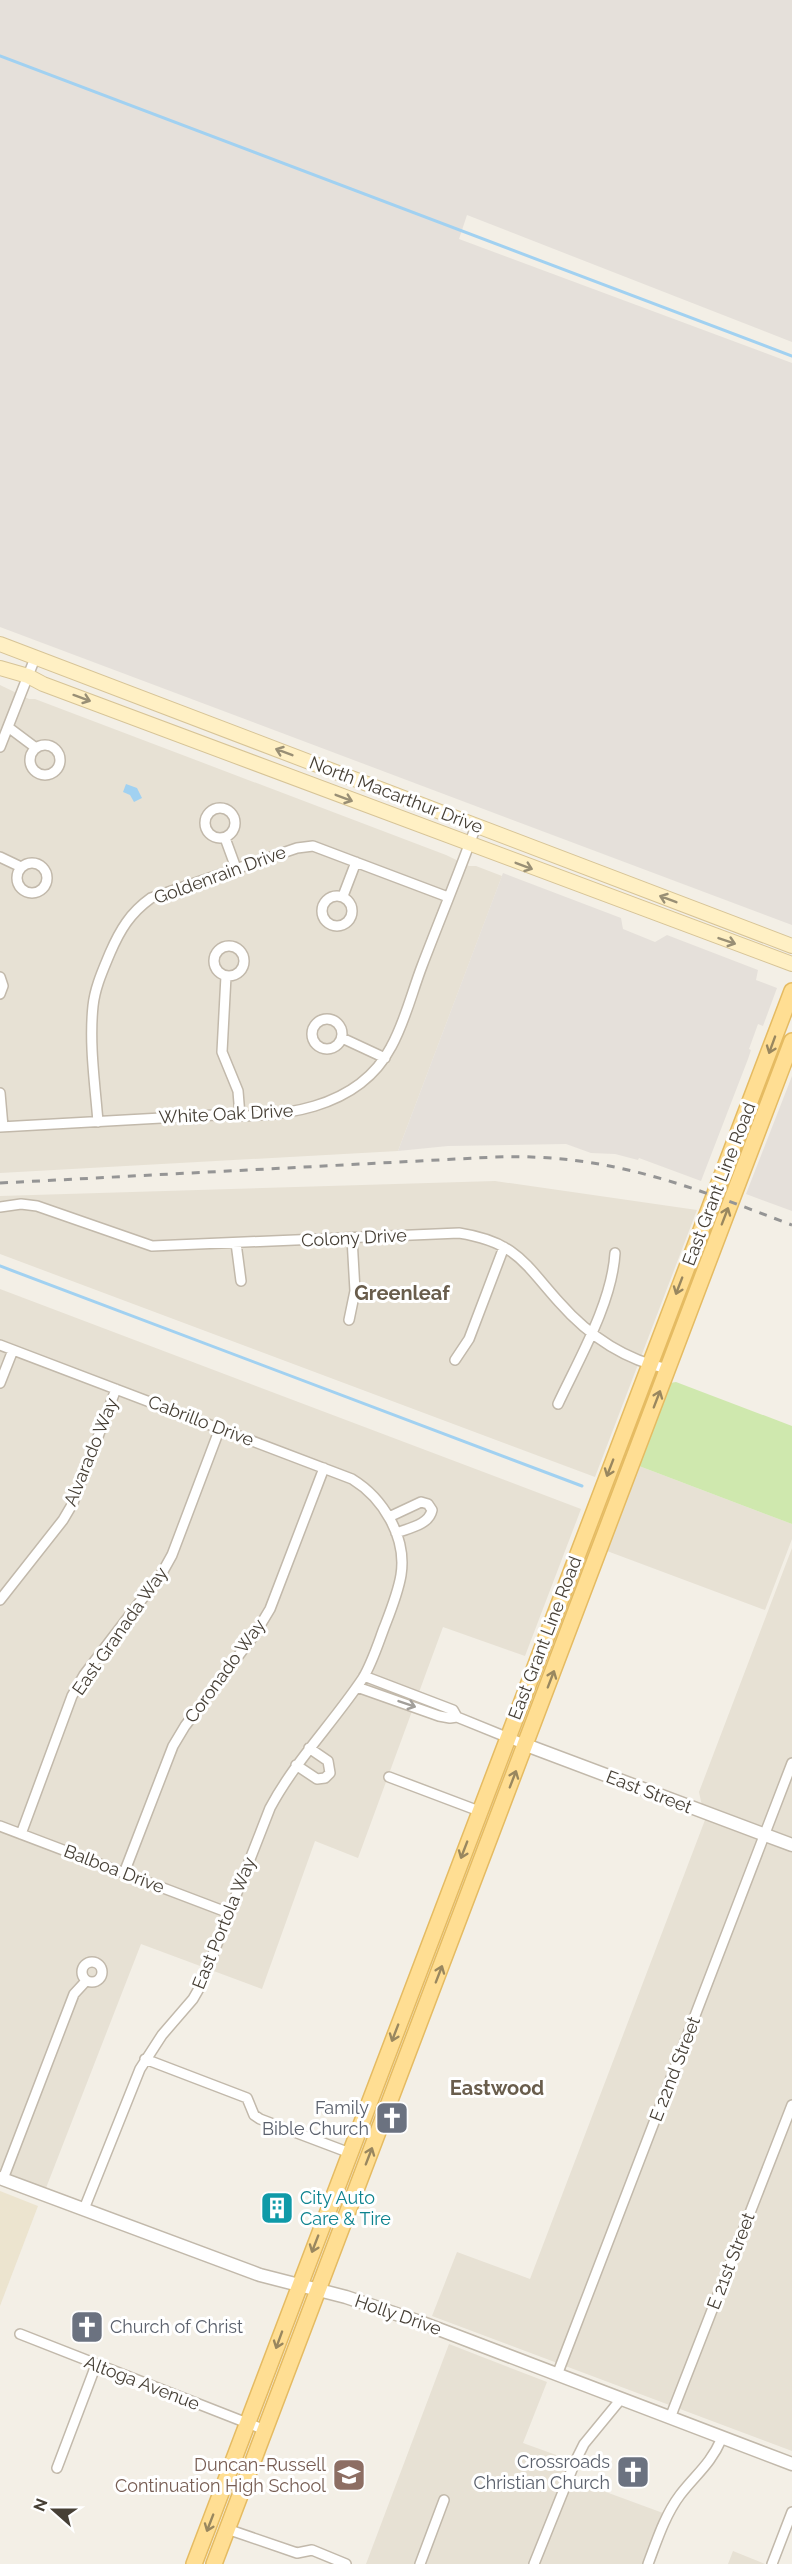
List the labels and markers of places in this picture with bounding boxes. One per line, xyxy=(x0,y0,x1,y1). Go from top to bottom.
place label: Family Bible Church xyxy=(262,2097,369,2139)
church icon: Family Bible Church xyxy=(374,2100,410,2136)
place label: City Auto Care & Tire xyxy=(300,2187,391,2229)
building icon: City Auto Care & Tire xyxy=(259,2190,295,2226)
church icon: Church of Christ xyxy=(69,2309,105,2345)
place label: Church of Christ xyxy=(110,2316,243,2337)
place label: Crossroads Christian Church xyxy=(473,2451,610,2493)
place label: Duncan-Russell Continuation High School xyxy=(115,2454,326,2496)
church icon: Crossroads Christian Church xyxy=(615,2454,651,2490)
school or university icon: Duncan-Russell Continuation High School xyxy=(331,2457,367,2493)

